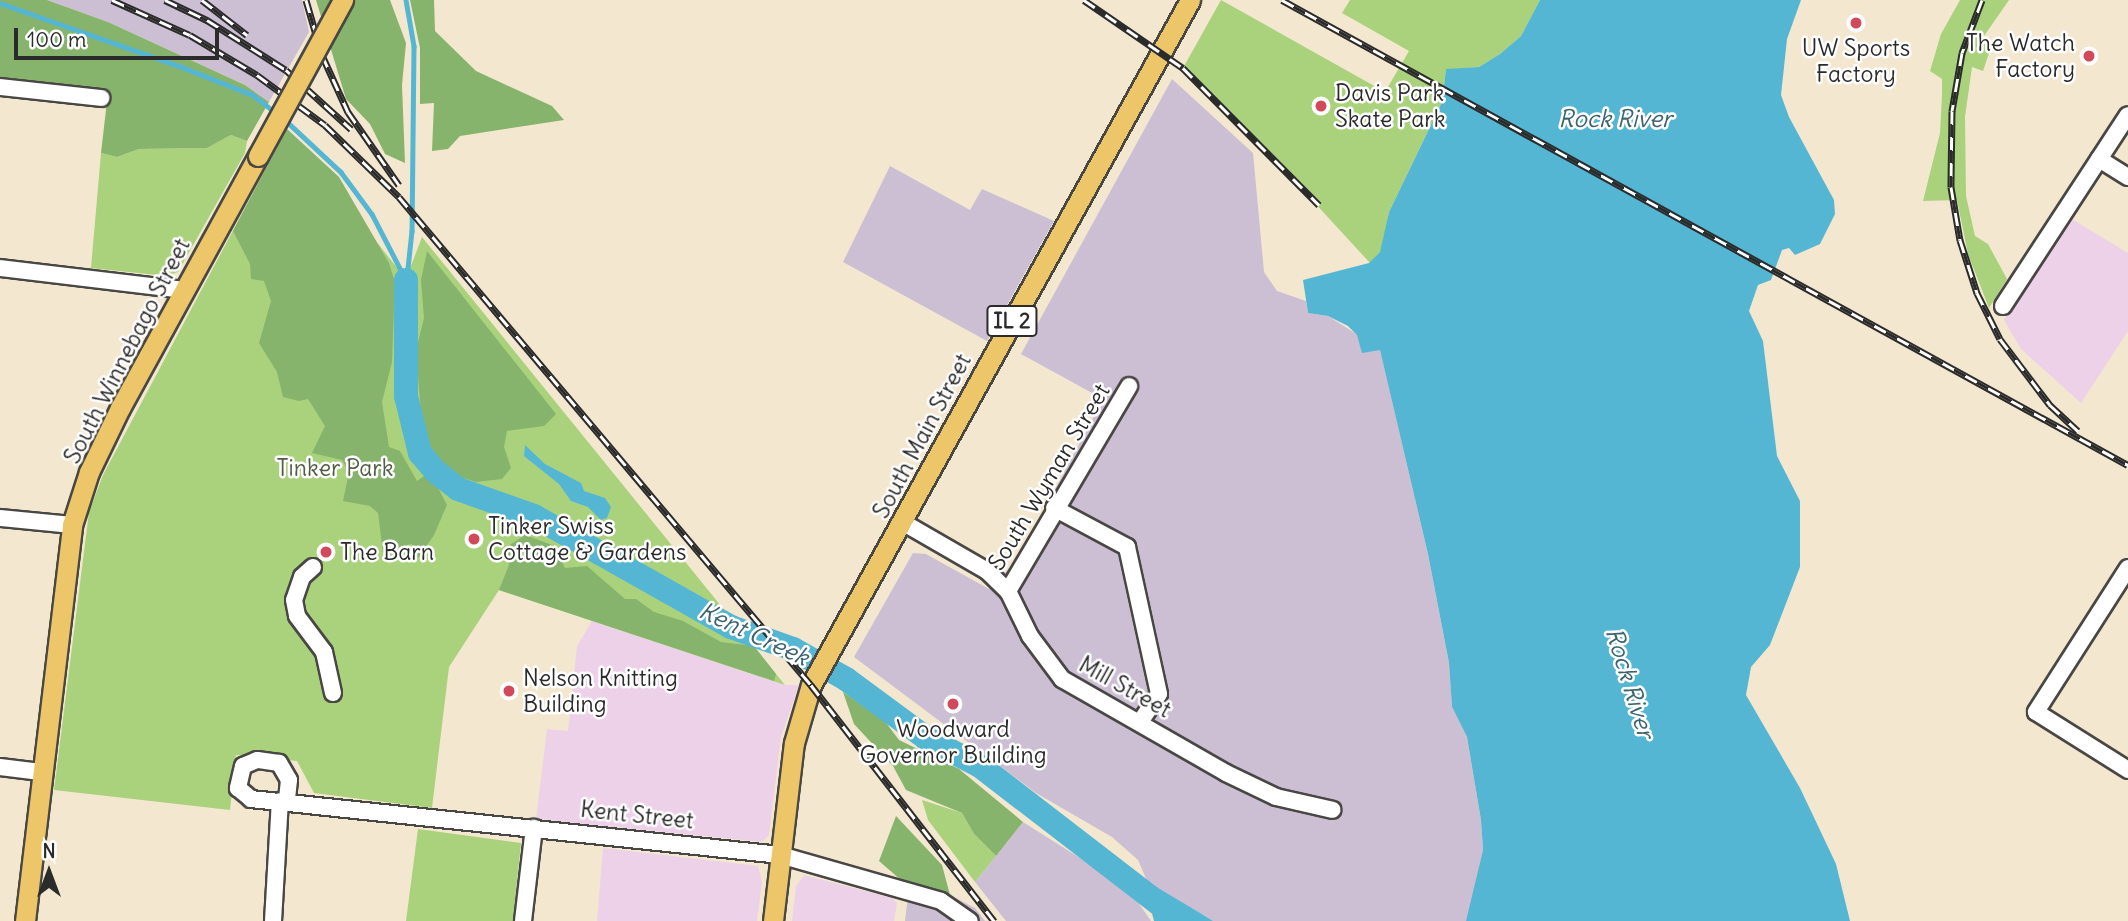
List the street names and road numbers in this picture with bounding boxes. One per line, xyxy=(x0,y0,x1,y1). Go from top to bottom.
street label: South Winnebago Street xyxy=(58,234,196,468)
road number: IL 2 xyxy=(986,304,1038,338)
street label: South Main Street xyxy=(867,349,977,523)
street label: South Wyman Street xyxy=(982,379,1116,575)
street label: Mill Street xyxy=(1074,650,1176,724)
street label: Kent Street xyxy=(579,795,695,835)

